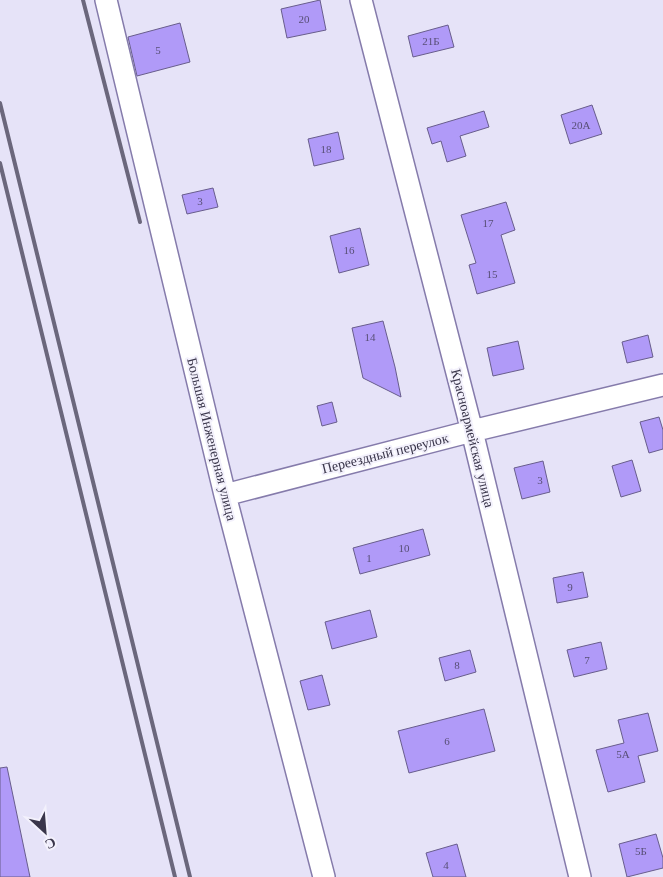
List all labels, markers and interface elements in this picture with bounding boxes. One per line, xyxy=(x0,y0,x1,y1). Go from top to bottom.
house number: 20 xyxy=(299,13,310,25)
house number: 21Б xyxy=(422,35,440,47)
house number: 5 xyxy=(155,44,161,56)
house number: 20A xyxy=(572,119,591,131)
house number: 18 xyxy=(321,143,332,155)
house number: 3 xyxy=(197,195,203,207)
house number: 17 xyxy=(483,217,494,229)
house number: 16 xyxy=(344,244,355,256)
house number: 15 xyxy=(487,268,498,280)
house number: 14 xyxy=(365,331,376,343)
street label: Большая Инженерная улица xyxy=(184,356,239,523)
street label: Красноармейская улица xyxy=(448,367,497,510)
street label: Переездный переулок xyxy=(320,430,450,476)
house number: 3 xyxy=(537,474,543,486)
house number: 10 xyxy=(399,542,410,554)
house number: 1 xyxy=(366,552,372,564)
house number: 9 xyxy=(567,581,573,593)
house number: 7 xyxy=(584,654,590,666)
house number: 8 xyxy=(454,659,460,671)
house number: 6 xyxy=(444,735,450,747)
house number: 5А xyxy=(616,748,630,760)
north arrow xyxy=(20,807,70,857)
text: С xyxy=(43,834,58,852)
house number: 5Б xyxy=(635,845,647,857)
house number: 4 xyxy=(443,859,449,871)

